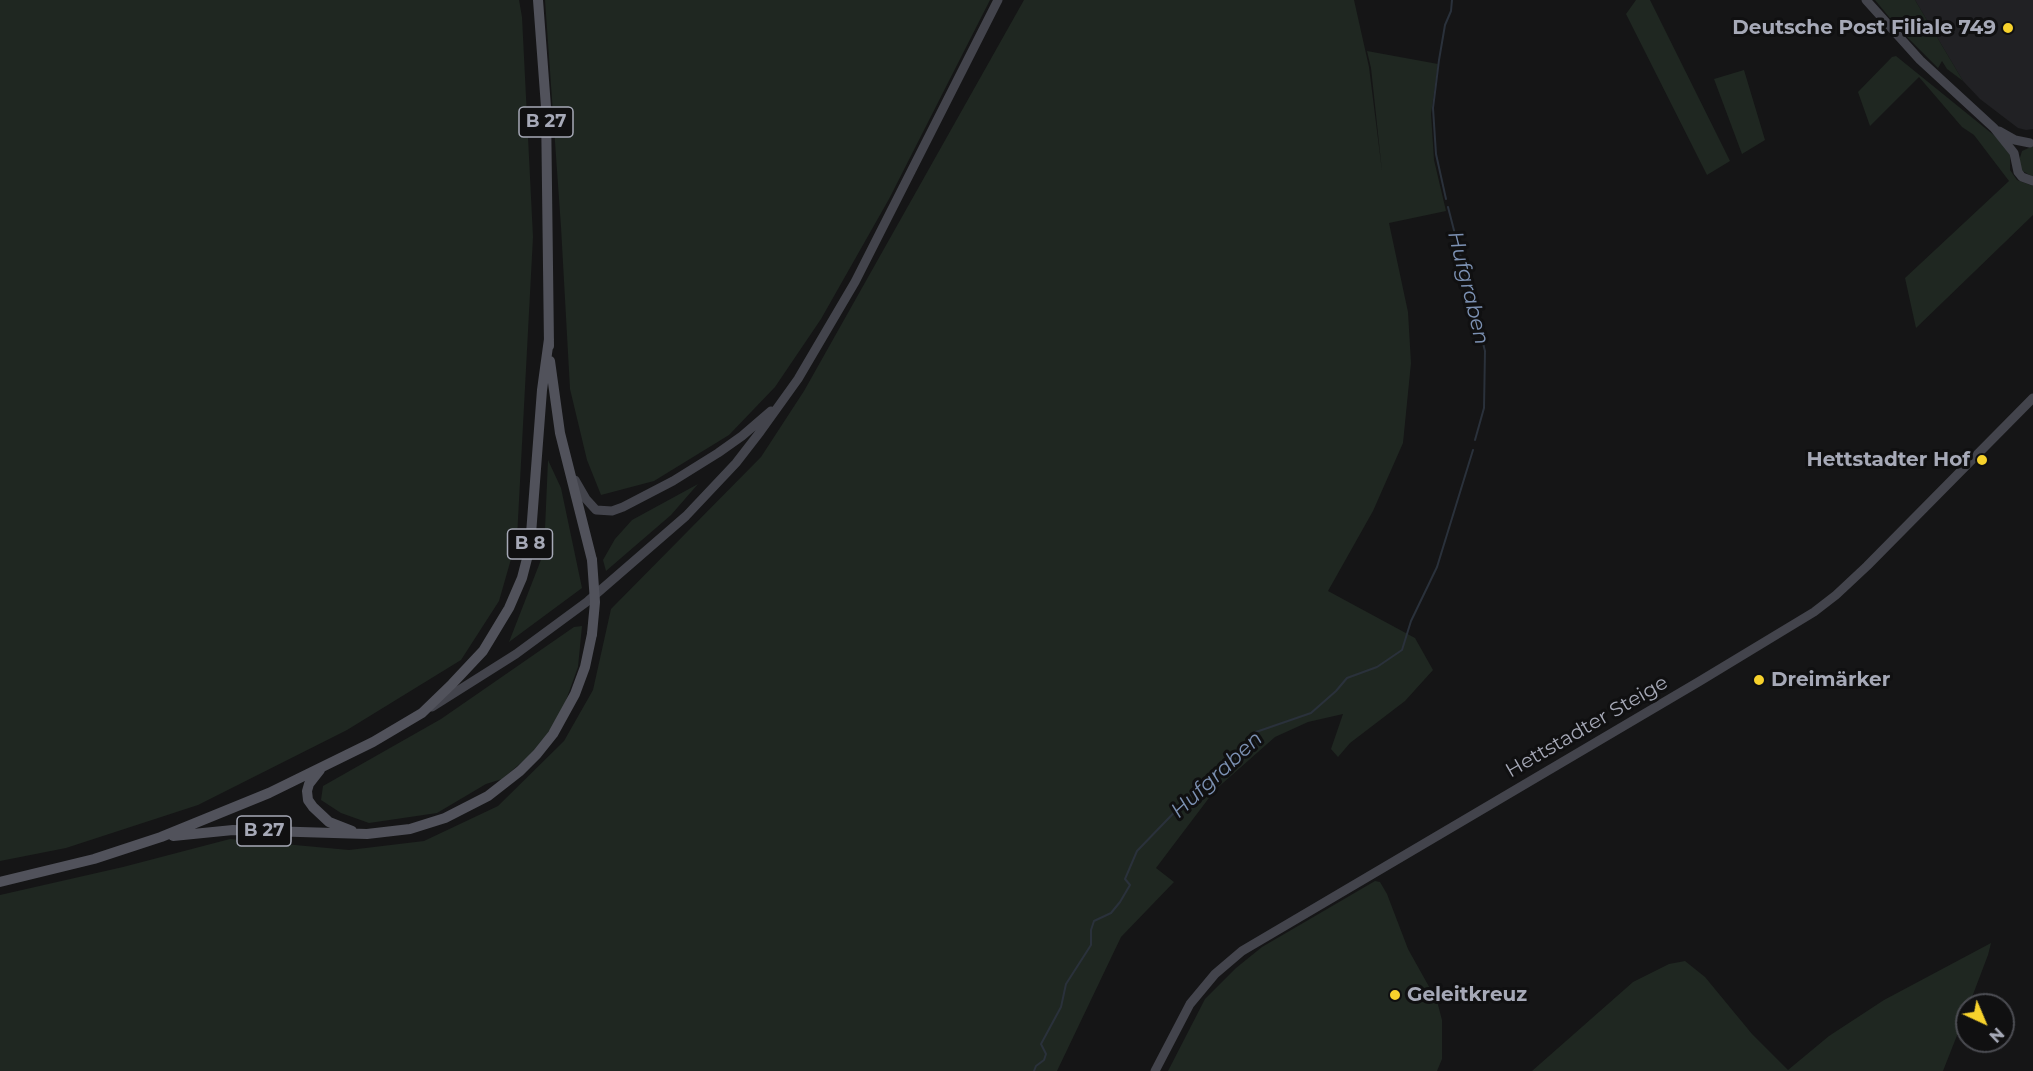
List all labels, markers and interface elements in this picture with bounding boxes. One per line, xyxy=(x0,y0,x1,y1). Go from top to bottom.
place label: Deutsche Post Filiale 749 xyxy=(1732,16,1996,40)
marker: Deutsche Post Filiale 749 xyxy=(2001,21,2015,35)
road number: B 27 xyxy=(519,107,573,137)
water label: Hufgraben xyxy=(1442,229,1494,347)
place label: Hettstadter Hof xyxy=(1807,448,1970,472)
marker: Hettstadter Hof xyxy=(1975,453,1989,467)
road number: B 8 xyxy=(508,529,552,559)
place label: Dreimärker xyxy=(1771,668,1890,692)
street label: Hettstadter Steige xyxy=(1502,671,1672,783)
marker: Dreimärker xyxy=(1752,673,1766,687)
water label: Hufgraben xyxy=(1166,726,1268,824)
road number: B 27 xyxy=(237,816,291,846)
place label: Geleitkreuz xyxy=(1407,983,1527,1007)
marker: Geleitkreuz xyxy=(1388,988,1402,1002)
north arrow xyxy=(1955,993,2015,1053)
text: N xyxy=(1985,1024,2008,1046)

